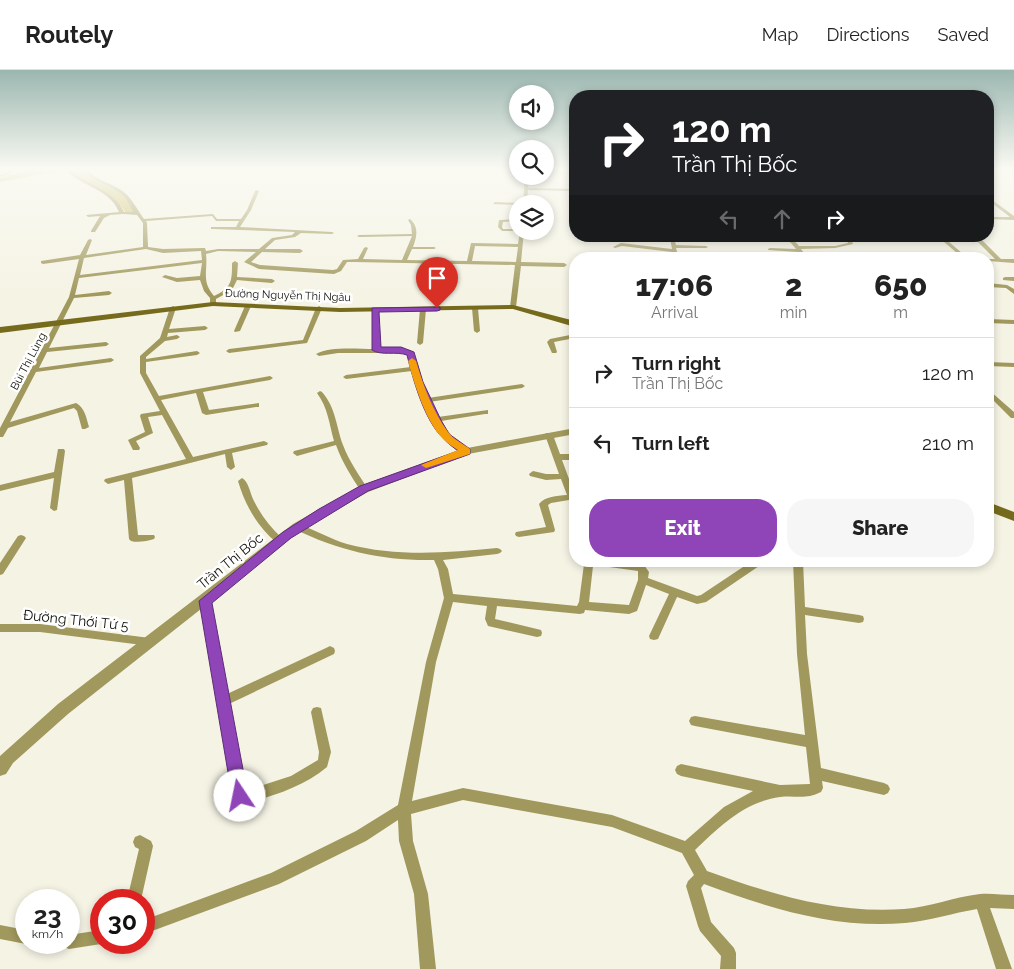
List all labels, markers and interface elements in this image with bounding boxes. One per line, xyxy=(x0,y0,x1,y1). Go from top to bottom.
text: Routely xyxy=(25,20,114,49)
text: Map xyxy=(762,24,798,45)
text: Directions xyxy=(826,24,910,45)
text: Saved xyxy=(938,24,989,45)
map controls xyxy=(509,85,554,240)
button: sound xyxy=(509,85,554,130)
text: 120 m xyxy=(672,109,772,150)
icon: right xyxy=(589,110,654,175)
button: search xyxy=(509,140,554,185)
text: Trần Thị Bốc xyxy=(672,151,797,177)
button: layers xyxy=(509,195,554,240)
icon: left xyxy=(715,205,743,233)
icon: ahead xyxy=(768,205,796,233)
icon: right xyxy=(821,205,849,233)
pin xyxy=(416,257,458,308)
icon: arrive xyxy=(423,264,451,292)
text: 17:06 xyxy=(636,268,713,303)
text: 2 xyxy=(785,268,802,303)
text: 650 xyxy=(874,268,927,303)
street label: Đường Nguyễn Thị Ngâu xyxy=(225,287,351,304)
text: Arrival xyxy=(651,303,698,322)
text: min xyxy=(780,303,807,322)
text: m xyxy=(893,303,908,322)
street label: Bùi Thị Lùng xyxy=(8,330,49,392)
text: Turn right xyxy=(632,352,721,374)
icon: right xyxy=(589,359,617,387)
text: 120 m xyxy=(922,362,974,384)
text: Trần Thị Bốc xyxy=(632,374,723,393)
icon: left xyxy=(589,429,617,457)
text: Turn left xyxy=(632,432,709,454)
text: 210 m xyxy=(922,432,974,454)
button: Exit xyxy=(589,499,777,557)
button: Share xyxy=(787,499,974,557)
street label: Trần Thị Bốc xyxy=(194,529,266,592)
street label: Đường Thới Tứ 5 xyxy=(22,607,130,634)
position arrow xyxy=(213,769,265,821)
speed limit sign: 30 xyxy=(90,889,155,954)
text: 23 xyxy=(33,900,62,930)
text: km/h xyxy=(32,927,63,941)

